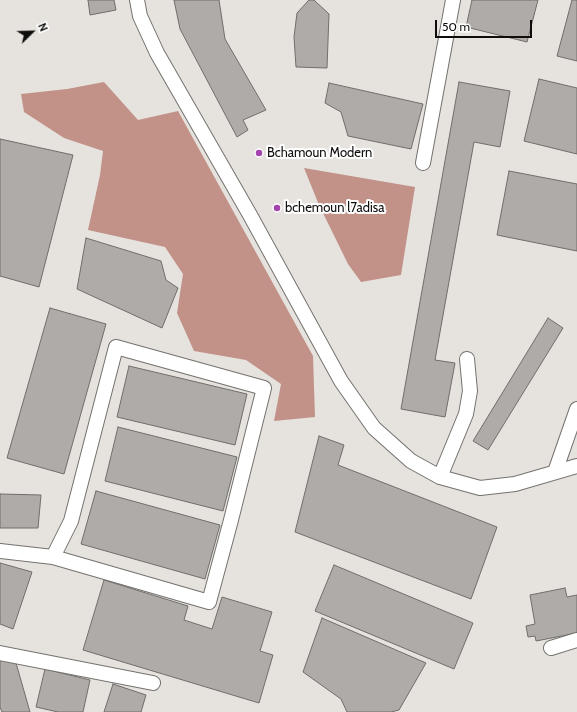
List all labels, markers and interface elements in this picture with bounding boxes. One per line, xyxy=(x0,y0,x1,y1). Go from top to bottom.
north arrow xyxy=(12,12,52,52)
scale bar xyxy=(437,12,534,38)
text: 50 m xyxy=(442,19,470,34)
text: N xyxy=(35,21,51,34)
place label: Bchamoun Modern xyxy=(267,145,372,161)
marker: Bchamoun Modern xyxy=(254,148,264,158)
place label: bchemoun l7adisa xyxy=(285,200,384,216)
marker: bchemoun l7adisa xyxy=(272,203,282,213)

